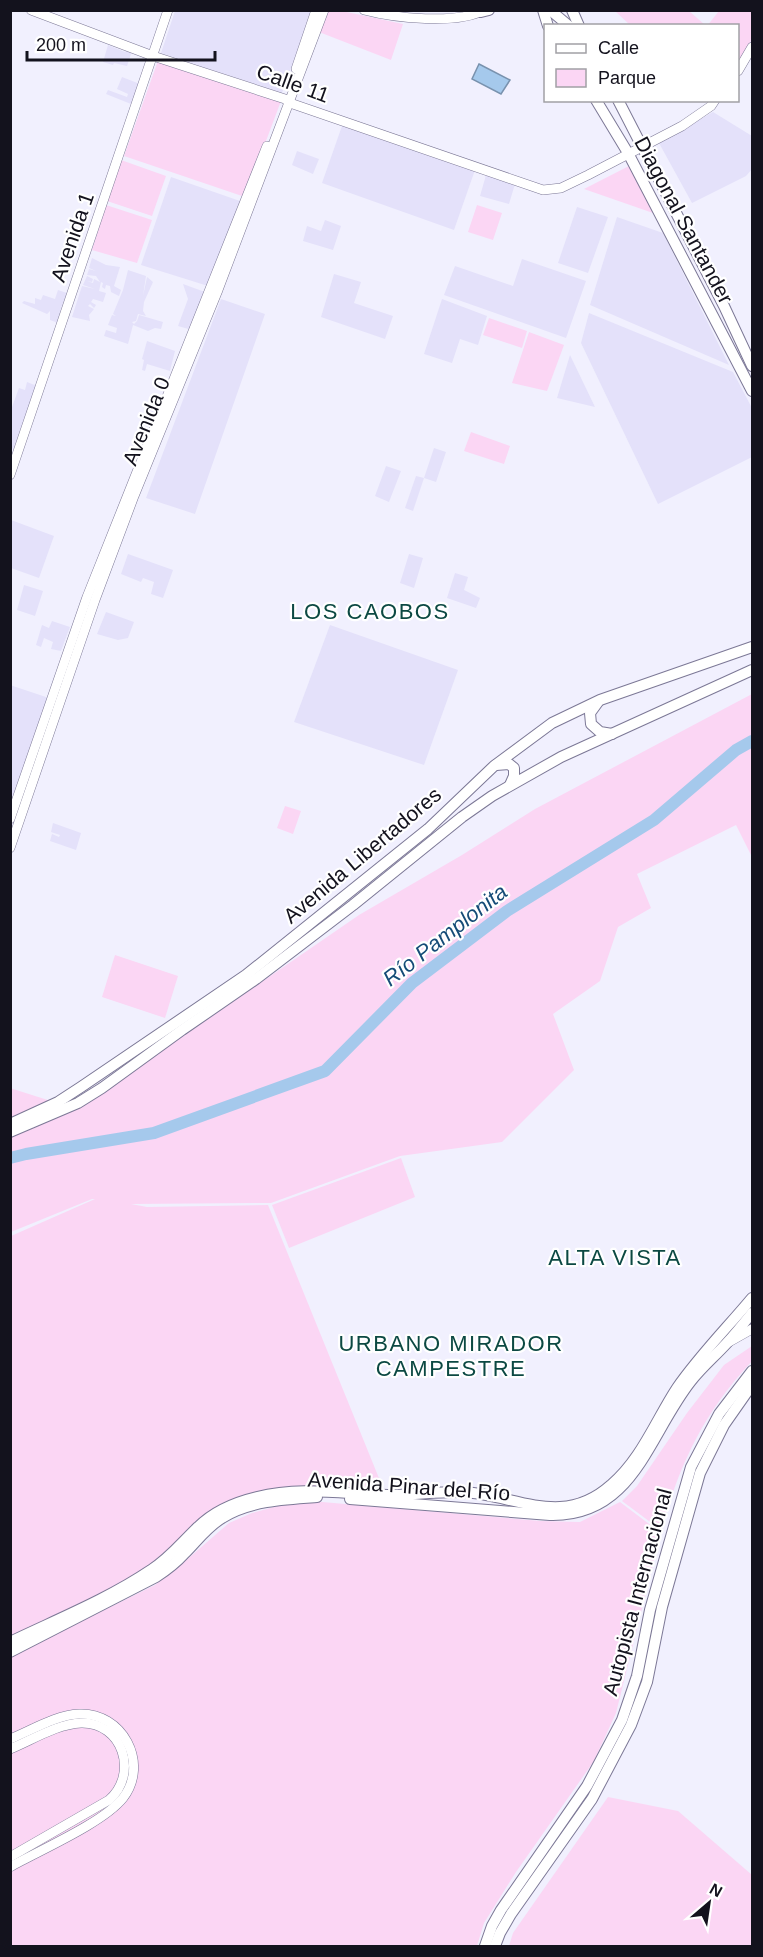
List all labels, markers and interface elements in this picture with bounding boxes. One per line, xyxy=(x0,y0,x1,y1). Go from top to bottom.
scale bar xyxy=(27,24,214,62)
legend xyxy=(544,24,739,102)
text: 200 m xyxy=(36,35,86,55)
text: Calle xyxy=(598,38,639,58)
street label: Calle 11 xyxy=(254,59,332,107)
text: Parque xyxy=(598,68,656,88)
street label: Diagonal Santander xyxy=(630,133,738,307)
street label: Avenida 1 xyxy=(46,189,98,285)
street label: Avenida 0 xyxy=(118,374,174,468)
district label: LOS CAOBOS xyxy=(290,599,450,624)
street label: Avenida Libertadores xyxy=(279,783,445,927)
water label: Río Pamplonita xyxy=(378,879,512,991)
district label: ALTA VISTA xyxy=(548,1245,682,1270)
district label: URBANO MIRADOR CAMPESTRE xyxy=(338,1331,564,1381)
street label: Avenida Pinar del Río xyxy=(307,1467,511,1505)
street label: Autopista Internacional xyxy=(598,1486,676,1698)
north arrow xyxy=(679,1873,739,1933)
text: N xyxy=(707,1880,725,1901)

